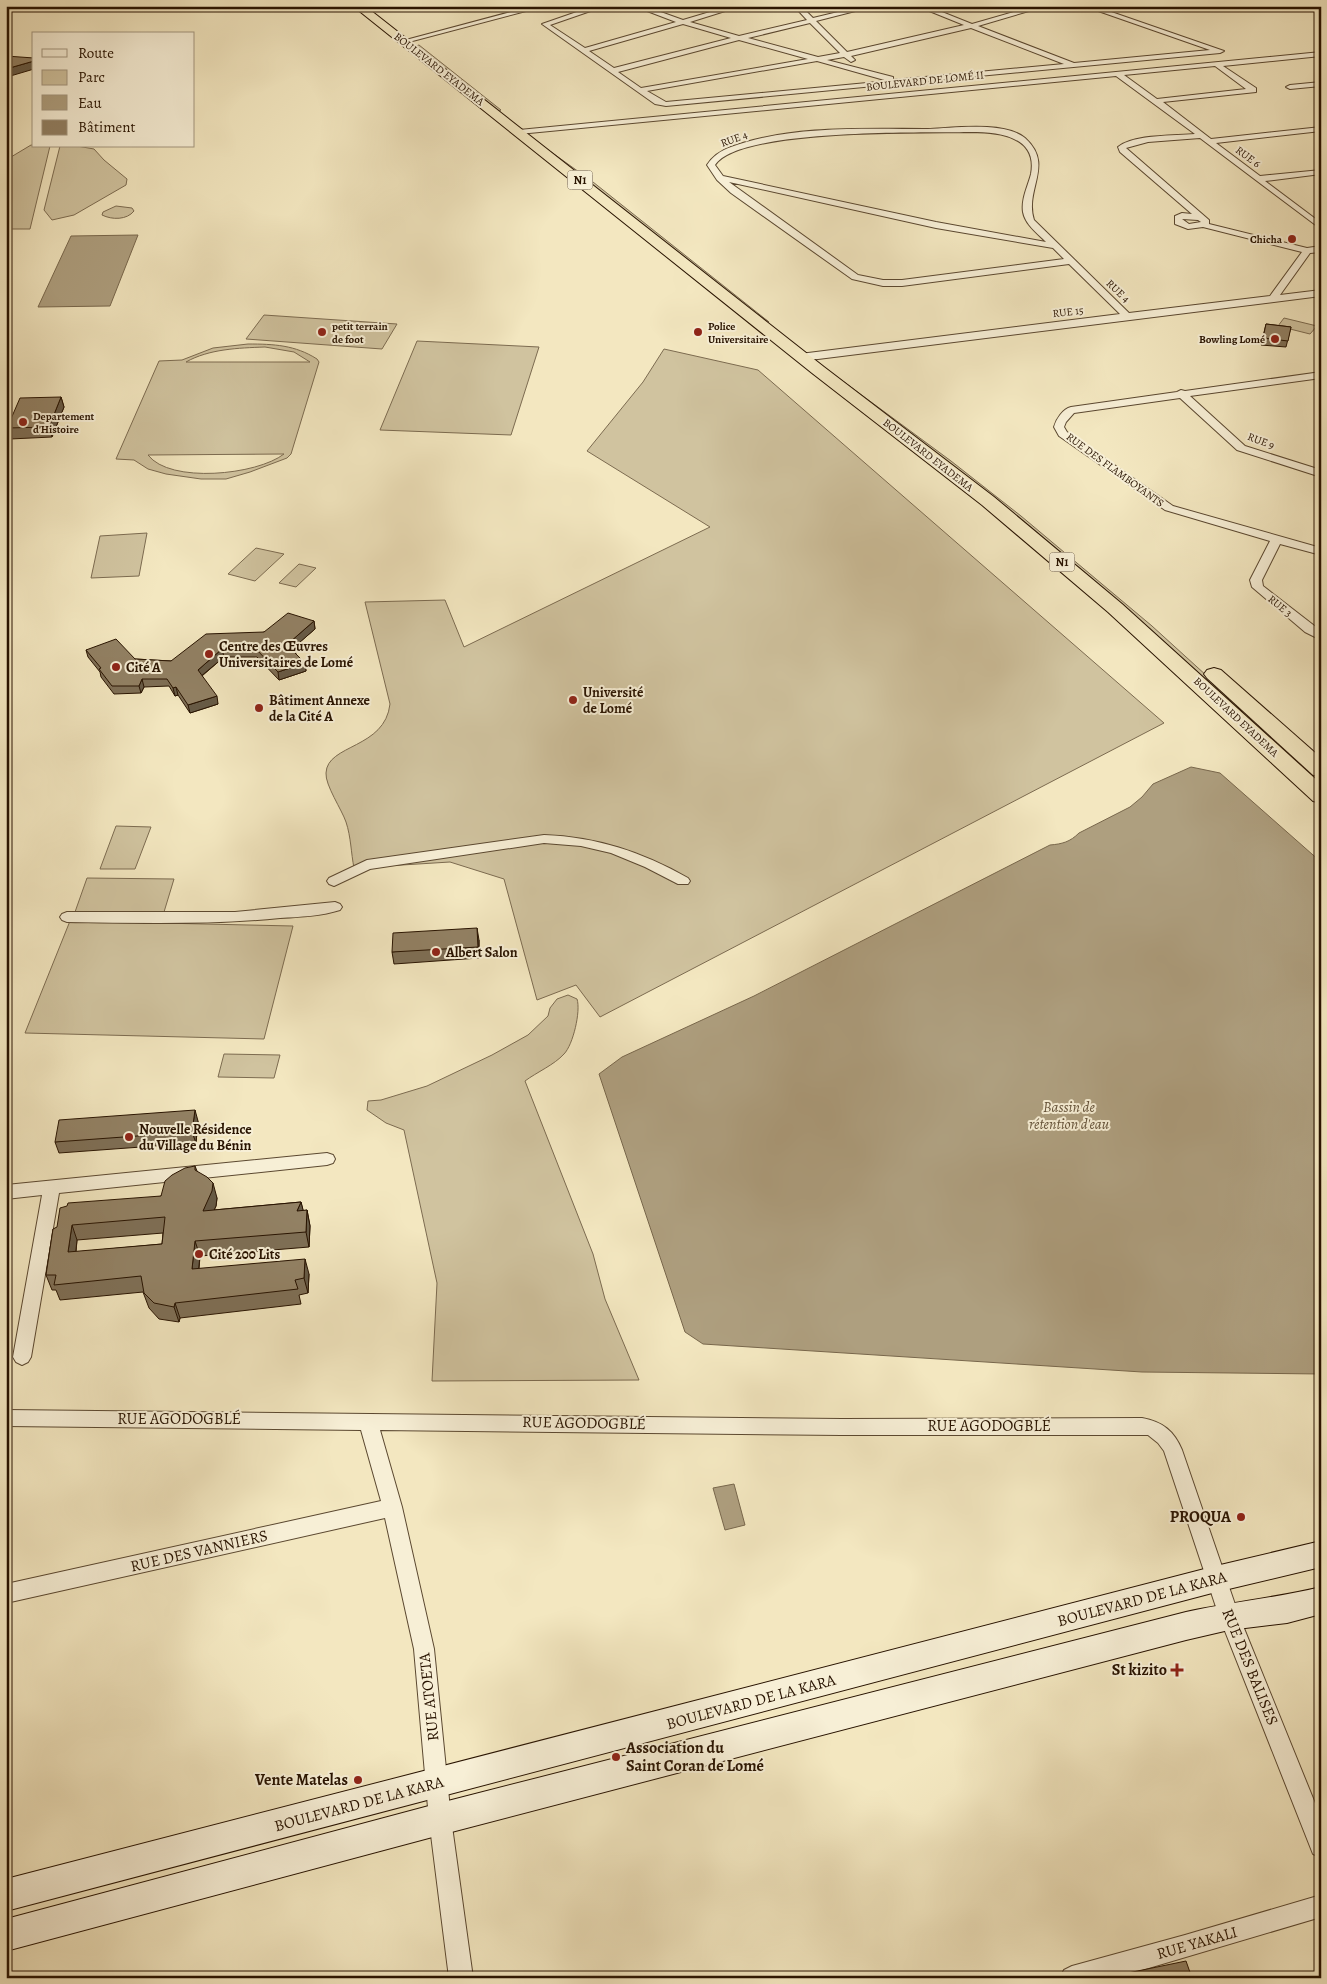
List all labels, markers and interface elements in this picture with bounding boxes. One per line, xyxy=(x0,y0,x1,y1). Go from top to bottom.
street label: BOULEVARD EYADEMA xyxy=(391,29,488,109)
legend xyxy=(32,32,195,148)
text: Route xyxy=(78,43,114,63)
text: Parc xyxy=(78,67,105,87)
street label: BOULEVARD DE LOMÉ II xyxy=(865,67,985,95)
text: Eau xyxy=(78,93,103,113)
text: Bâtiment xyxy=(78,117,136,137)
street label: RUE 4 xyxy=(718,127,750,151)
street label: RUE 6 xyxy=(1232,143,1264,171)
road number: N1 xyxy=(568,170,592,190)
place label: Chicha xyxy=(1250,232,1283,247)
marker: Chicha xyxy=(1286,233,1298,245)
street label: RUE 4 xyxy=(1103,276,1133,306)
street label: RUE 15 xyxy=(1052,303,1085,321)
place label: petit terrain de foot xyxy=(332,319,388,347)
place label: Police Universitaire xyxy=(708,319,768,347)
marker: petit terrain de foot xyxy=(316,326,328,338)
marker: Police Universitaire xyxy=(692,326,704,338)
place label: Bowling Lomé xyxy=(1199,332,1265,347)
marker: Bowling Lomé xyxy=(1269,333,1281,345)
place label: Departement d'Histoire xyxy=(33,409,95,437)
street label: BOULEVARD EYADEMA xyxy=(880,415,977,495)
marker: Departement d'Histoire xyxy=(17,416,29,428)
street label: RUE DES FLAMBOYANTS xyxy=(1063,429,1167,511)
street label: RUE 9 xyxy=(1245,429,1277,453)
road number: N1 xyxy=(1050,552,1074,572)
street label: RUE 3 xyxy=(1265,592,1295,620)
place label: Centre des Œuvres Universitaires de Lomé xyxy=(219,637,354,672)
marker: Centre des Œuvres Universitaires de Lomé xyxy=(203,648,215,660)
place label: Cité A xyxy=(126,658,161,677)
marker: Cité A xyxy=(110,661,122,673)
street label: BOULEVARD EYADEMA xyxy=(1190,674,1282,761)
place label: Université de Lomé xyxy=(583,683,644,718)
place label: Bâtiment Annexe de la Cité A xyxy=(269,691,371,726)
marker: Université de Lomé xyxy=(567,694,579,706)
marker: Bâtiment Annexe de la Cité A xyxy=(253,702,265,714)
place label: Albert Salon xyxy=(445,943,518,962)
marker: Albert Salon xyxy=(430,946,442,958)
water label: Bassin de rétention d'eau xyxy=(1029,1097,1109,1134)
place label: Nouvelle Résidence du Village du Bénin xyxy=(139,1120,252,1155)
marker: Nouvelle Résidence du Village du Bénin xyxy=(123,1131,135,1143)
place label: Cité 200 Lits xyxy=(209,1245,280,1264)
marker: Cité 200 Lits xyxy=(193,1248,205,1260)
street label: RUE AGODOGBLÉ xyxy=(117,1408,241,1430)
street label: RUE AGODOGBLÉ xyxy=(522,1411,646,1435)
street label: RUE AGODOGBLÉ xyxy=(927,1415,1051,1437)
place label: PROQUA xyxy=(1170,1506,1232,1528)
marker: PROQUA xyxy=(1235,1511,1247,1523)
street label: RUE DES VANNIERS xyxy=(128,1525,270,1577)
street label: BOULEVARD DE LA KARA xyxy=(1055,1566,1230,1632)
street label: RUE DES BALISES xyxy=(1217,1605,1283,1729)
street label: RUE ATOETA xyxy=(413,1651,445,1742)
place label: St kizito xyxy=(1112,1659,1167,1681)
marker: St kizito xyxy=(1171,1664,1183,1676)
street label: BOULEVARD DE LA KARA xyxy=(664,1669,839,1735)
place label: Association du Saint Coran de Lomé xyxy=(625,1737,764,1777)
marker: Association du Saint Coran de Lomé xyxy=(610,1751,622,1763)
place label: Vente Matelas xyxy=(254,1769,348,1791)
street label: BOULEVARD DE LA KARA xyxy=(272,1771,447,1837)
marker: Vente Matelas xyxy=(352,1774,364,1786)
street label: RUE YAKALI xyxy=(1154,1921,1240,1965)

